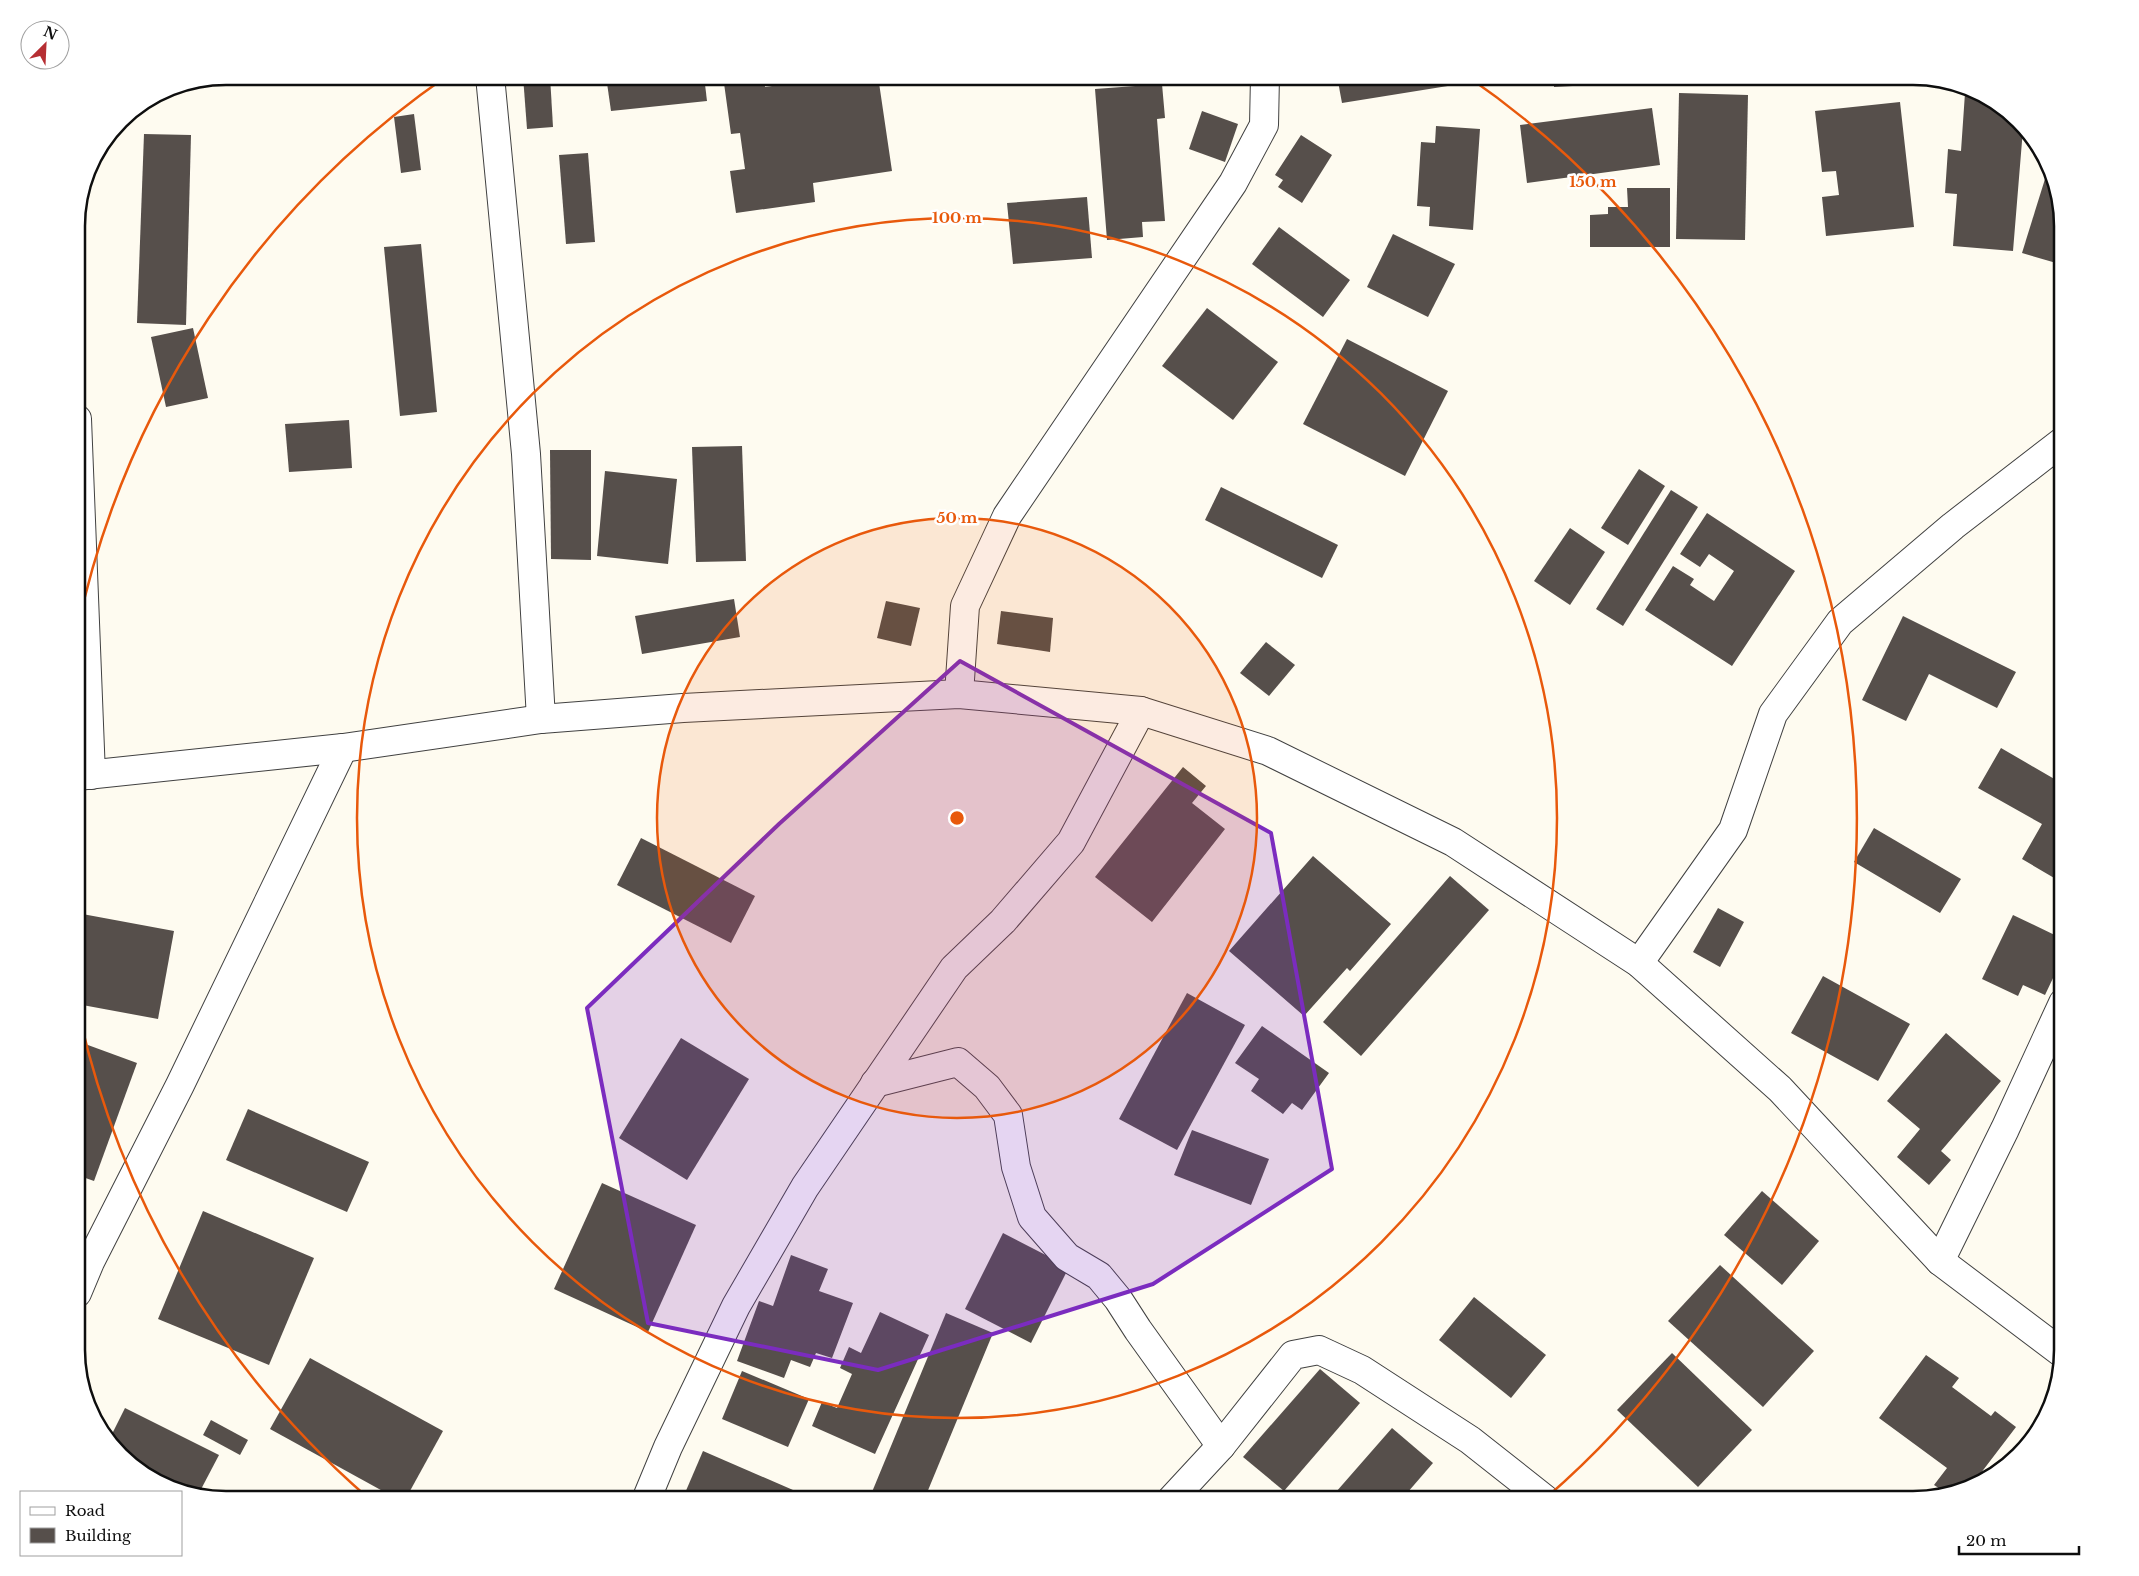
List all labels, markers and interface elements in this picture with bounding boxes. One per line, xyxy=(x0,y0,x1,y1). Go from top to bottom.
north arrow xyxy=(20,20,70,70)
text: N xyxy=(41,22,60,44)
text: 150 m xyxy=(1569,172,1617,191)
text: 100 m xyxy=(932,208,982,227)
text: 50 m xyxy=(937,508,978,527)
centre of rings xyxy=(948,809,966,827)
legend xyxy=(20,1491,182,1556)
text: Road xyxy=(65,1501,105,1520)
scale bar xyxy=(1959,1524,2079,1556)
text: Building xyxy=(65,1526,132,1545)
text: 20 m xyxy=(1966,1531,2006,1550)

